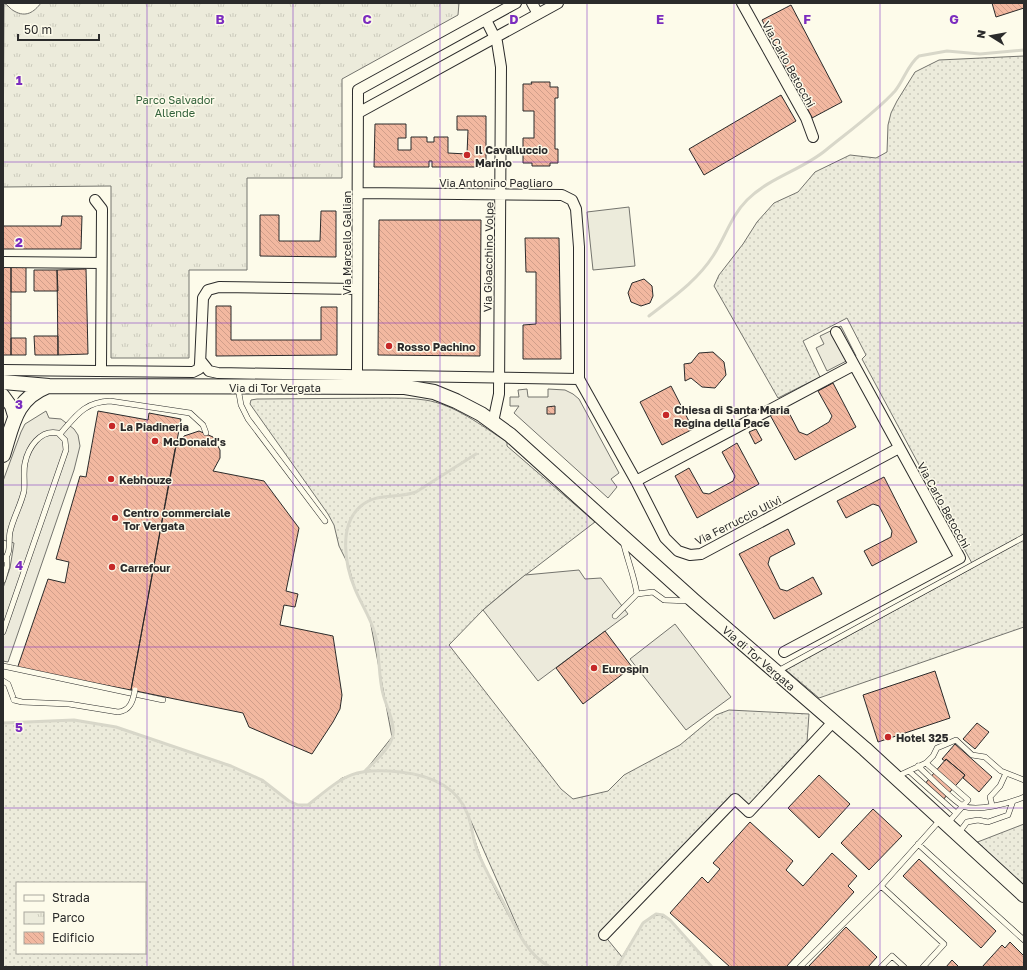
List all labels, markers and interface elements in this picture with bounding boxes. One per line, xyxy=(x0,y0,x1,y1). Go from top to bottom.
text: B xyxy=(215,11,225,27)
text: C xyxy=(362,11,372,27)
text: D xyxy=(509,11,519,27)
text: E xyxy=(656,11,664,27)
text: F xyxy=(803,11,811,27)
text: G xyxy=(949,11,959,27)
scale bar xyxy=(18,16,99,42)
north arrow xyxy=(971,16,1011,56)
street label: Via Carlo Betocchi xyxy=(760,19,818,109)
text: 50 m xyxy=(24,22,52,37)
text: N xyxy=(974,29,988,39)
text: 1 xyxy=(16,72,23,88)
park label: Parco Salvador Allende xyxy=(135,93,215,119)
place label: Il Cavalluccio Marino xyxy=(475,143,548,169)
marker: Il Cavalluccio Marino xyxy=(462,150,472,160)
street label: Via Antonino Pagliaro xyxy=(439,176,553,189)
street label: Via Marcello Gallian xyxy=(340,191,353,295)
street label: Via Gioacchino Volpe xyxy=(481,202,495,312)
text: 2 xyxy=(15,234,23,250)
place label: Rosso Pachino xyxy=(397,340,476,353)
marker: Rosso Pachino xyxy=(384,341,394,351)
street label: Via di Tor Vergata xyxy=(229,381,321,394)
text: 3 xyxy=(15,396,23,412)
place label: Chiesa di Santa Maria Regina della Pace xyxy=(674,403,790,429)
marker: Chiesa di Santa Maria Regina della Pace xyxy=(661,410,671,420)
place label: La Piadineria xyxy=(120,420,189,433)
marker: La Piadineria xyxy=(107,421,117,431)
place label: McDonald's xyxy=(163,435,226,448)
marker: McDonald's xyxy=(150,436,160,446)
street label: Via Carlo Betocchi xyxy=(915,460,973,550)
place label: Kebhouze xyxy=(119,473,172,486)
marker: Kebhouze xyxy=(106,474,116,484)
street label: Via Ferruccio Ulivi xyxy=(693,493,783,547)
place label: Centro commerciale Tor Vergata xyxy=(123,506,231,532)
marker: Centro commerciale Tor Vergata xyxy=(110,513,120,523)
text: 4 xyxy=(15,557,23,573)
place label: Carrefour xyxy=(120,561,171,574)
marker: Carrefour xyxy=(107,562,117,572)
street label: Via di Tor Vergata xyxy=(720,623,798,693)
place label: Eurospin xyxy=(602,662,649,675)
marker: Eurospin xyxy=(589,663,599,673)
text: 5 xyxy=(15,719,23,735)
place label: Hotel 325 xyxy=(896,731,949,744)
marker: Hotel 325 xyxy=(883,732,893,742)
legend xyxy=(16,882,146,954)
text: Strada xyxy=(52,890,90,905)
text: Parco xyxy=(52,910,85,925)
text: Edificio xyxy=(52,930,94,945)

